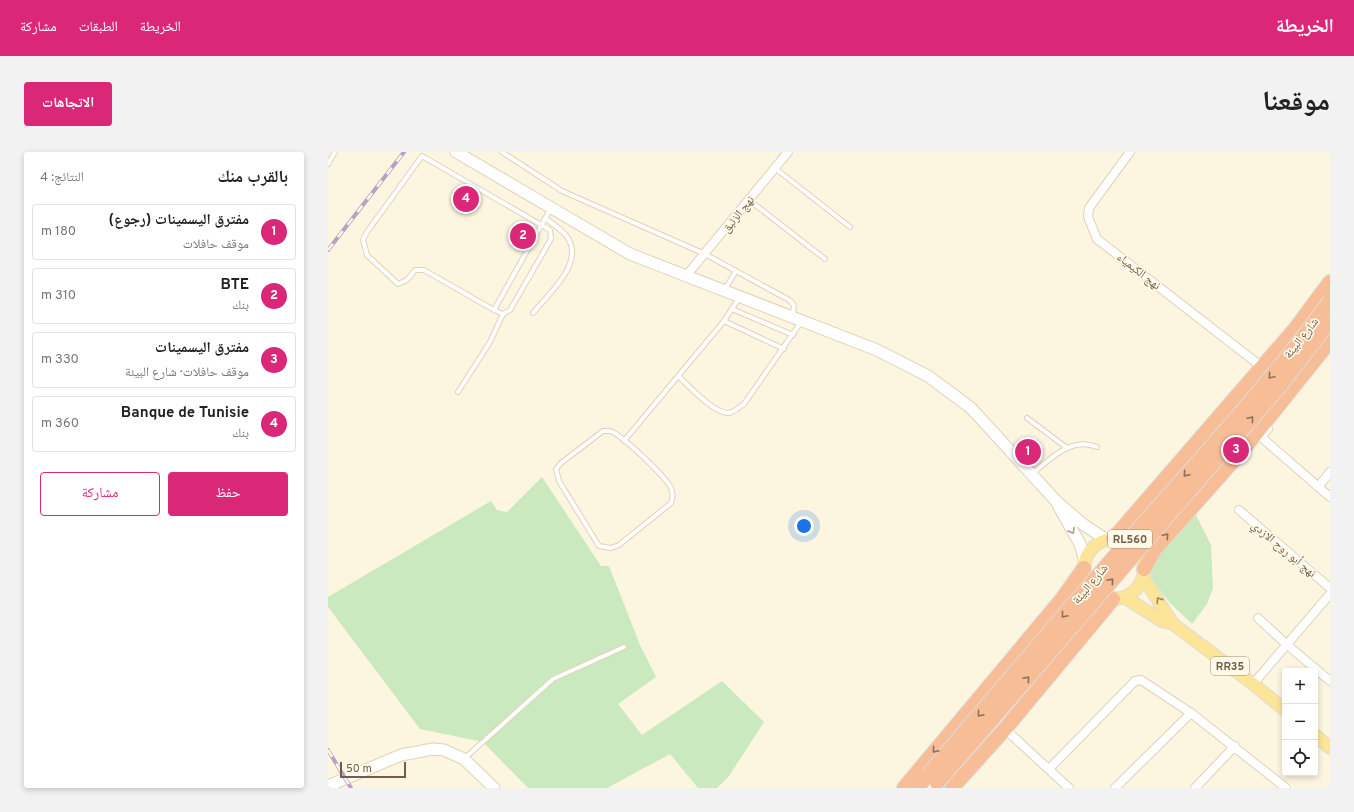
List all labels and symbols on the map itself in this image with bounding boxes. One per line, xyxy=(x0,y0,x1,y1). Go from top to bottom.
pin: 4 xyxy=(453,184,479,214)
street label: نهج الزئبق xyxy=(719,193,759,237)
pin: 2 xyxy=(510,221,536,251)
street label: نهج الكيمياء xyxy=(1113,250,1164,294)
street label: شارع البيئة xyxy=(1281,315,1323,362)
one-way arrow xyxy=(1269,371,1276,378)
one-way arrow xyxy=(1247,416,1254,423)
pin: 3 xyxy=(1223,435,1249,465)
pin: 1 xyxy=(1015,437,1041,467)
one-way arrow xyxy=(1184,470,1191,477)
your location xyxy=(794,516,814,536)
street label: نهج أبو روح الازدي xyxy=(1247,518,1319,582)
one-way arrow xyxy=(1067,527,1074,534)
road number: RL560 xyxy=(1108,530,1152,548)
one-way arrow xyxy=(1161,534,1168,541)
street label: شارع البيئة xyxy=(1069,561,1112,608)
one-way arrow xyxy=(1107,578,1114,585)
one-way arrow xyxy=(1157,598,1164,605)
one-way arrow xyxy=(1062,610,1069,617)
road number: RR35 xyxy=(1211,657,1249,675)
one-way arrow xyxy=(1022,676,1029,684)
one-way arrow xyxy=(978,709,985,716)
one-way arrow xyxy=(933,745,940,752)
scale bar xyxy=(340,760,406,779)

